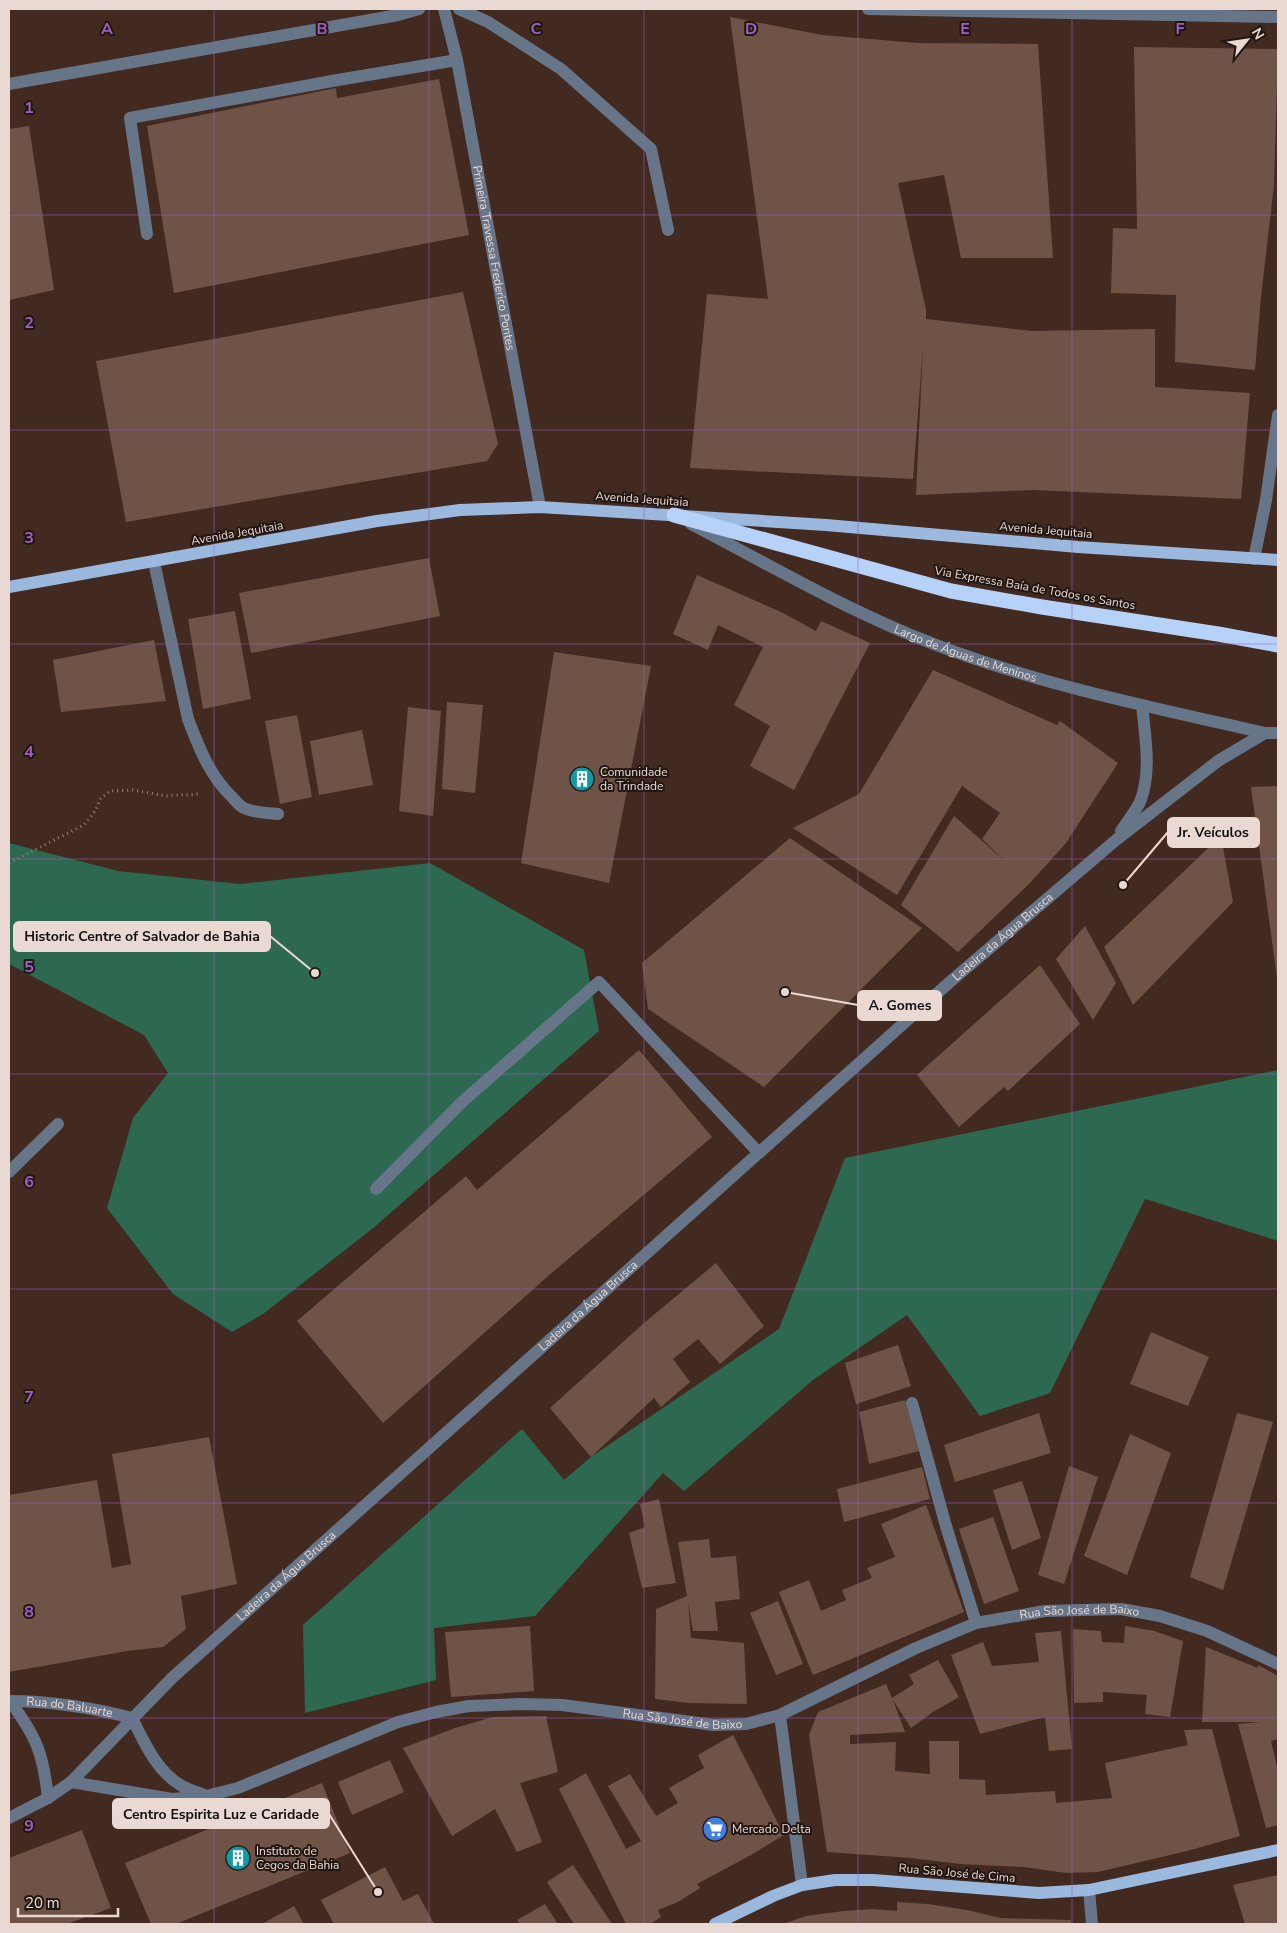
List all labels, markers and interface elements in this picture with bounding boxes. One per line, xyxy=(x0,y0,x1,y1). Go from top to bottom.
north arrow xyxy=(1222,15,1272,65)
text: A xyxy=(101,18,113,40)
text: B xyxy=(316,18,328,40)
text: C xyxy=(531,18,542,40)
text: D xyxy=(745,18,757,40)
text: E xyxy=(960,18,970,40)
text: F xyxy=(1176,18,1185,40)
text: N xyxy=(1247,24,1269,43)
text: 1 xyxy=(24,97,34,119)
street label: Primeira Travessa Frederico Pontes xyxy=(469,164,519,352)
text: 2 xyxy=(24,312,34,334)
street label: Avenida Jequitaia xyxy=(595,488,689,510)
street label: Avenida Jequitaia xyxy=(190,517,284,549)
street label: Avenida Jequitaia xyxy=(999,518,1093,542)
text: 3 xyxy=(24,527,34,549)
street label: Via Expressa Baía de Todos os Santos xyxy=(932,562,1137,614)
street label: Largo de Águas de Meninos xyxy=(892,621,1039,686)
text: 4 xyxy=(24,741,34,763)
place label: Comunidade da Trindade xyxy=(600,764,668,794)
building icon: Comunidade da Trindade xyxy=(569,766,595,792)
callout: Jr. Veículos xyxy=(1168,818,1259,847)
text: Jr. Veículos xyxy=(1176,823,1249,842)
street label: Ladeira da Água Brusca xyxy=(949,889,1056,985)
callout: Historic Centre of Salvador de Bahia xyxy=(14,922,270,951)
text: Historic Centre of Salvador de Bahia xyxy=(24,927,260,946)
text: 5 xyxy=(24,956,34,978)
callout: A. Gomes xyxy=(858,991,941,1020)
text: A. Gomes xyxy=(868,996,932,1015)
text: 6 xyxy=(24,1171,34,1193)
street label: Ladeira da Água Brusca xyxy=(535,1257,641,1354)
text: 7 xyxy=(24,1386,34,1408)
street label: Ladeira da Água Brusca xyxy=(233,1527,339,1625)
text: 8 xyxy=(24,1601,34,1623)
street label: Rua São José de Baixo xyxy=(1018,1601,1141,1623)
street label: Rua do Baluarte xyxy=(26,1693,114,1721)
street label: Rua São José de Baixo xyxy=(622,1705,743,1733)
callout: Centro Espirita Luz e Caridade xyxy=(113,1799,329,1828)
text: Centro Espirita Luz e Caridade xyxy=(123,1805,319,1824)
text: 9 xyxy=(24,1815,34,1837)
supermarket icon: Mercado Delta xyxy=(702,1816,728,1842)
place label: Mercado Delta xyxy=(732,1821,811,1837)
place label: Instituto de Cegos da Bahia xyxy=(256,1843,339,1873)
building icon: Instituto de Cegos da Bahia xyxy=(225,1845,251,1871)
street label: Rua São José de Cima xyxy=(898,1860,1016,1886)
scale bar xyxy=(18,1886,118,1918)
text: 20 m xyxy=(25,1893,60,1913)

